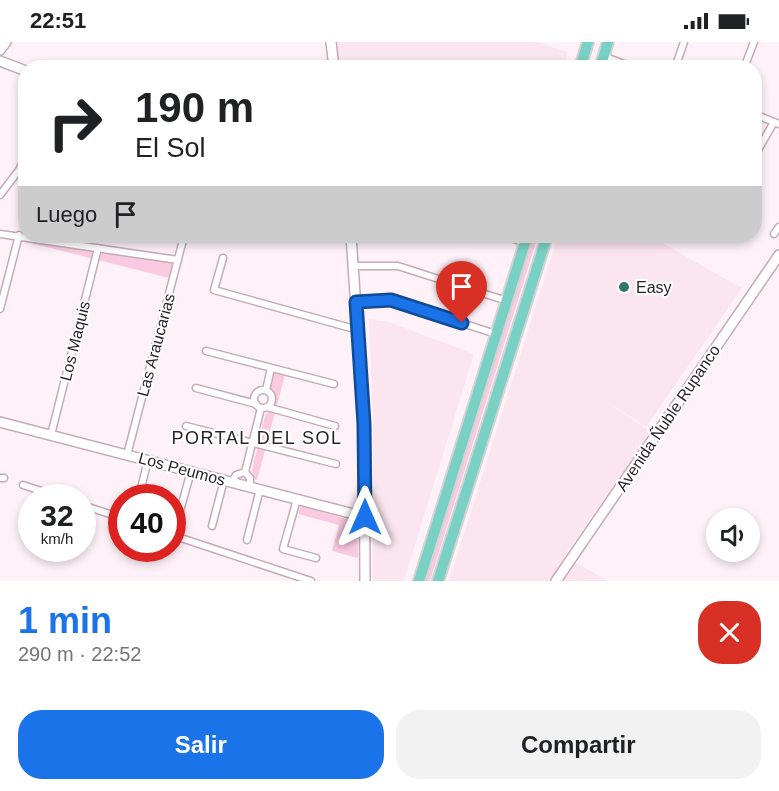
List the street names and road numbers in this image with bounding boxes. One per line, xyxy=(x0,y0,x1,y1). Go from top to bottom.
street label: Las Araucarias xyxy=(134,292,178,398)
street label: Los Maquis xyxy=(57,299,93,383)
street label: Avenida Ñuble Rupanco xyxy=(611,341,723,494)
street label: Los Peumos xyxy=(137,449,227,489)

